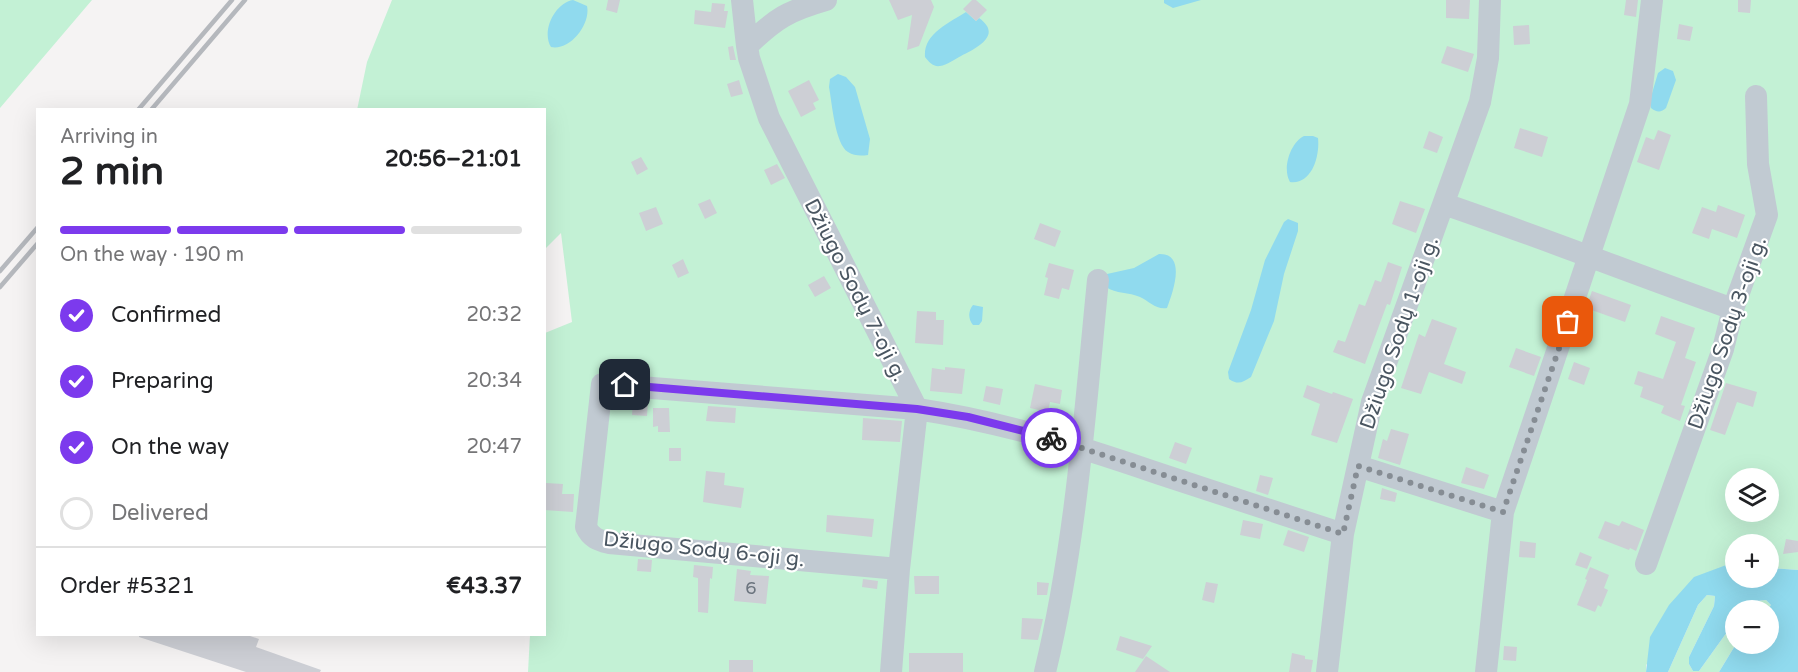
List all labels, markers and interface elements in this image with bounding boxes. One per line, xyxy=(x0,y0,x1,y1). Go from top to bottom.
text: Arriving in xyxy=(60,125,158,149)
text: 20:56–21:01 xyxy=(385,146,522,172)
text: 2 min xyxy=(60,148,164,195)
street label: Džiugo Sodų 7-oji g. xyxy=(799,195,912,386)
street label: Džiugo Sodų 1-oji g. xyxy=(1355,234,1444,433)
street label: Džiugo Sodų 3-oji g. xyxy=(1683,234,1772,433)
text: On the way · 190 m xyxy=(60,243,244,267)
pin xyxy=(1542,296,1593,347)
icon: check xyxy=(60,299,93,332)
text: Confirmed xyxy=(111,302,221,328)
text: 20:32 xyxy=(467,303,522,327)
icon: bag xyxy=(1551,305,1584,338)
pin xyxy=(599,359,650,410)
icon: check xyxy=(60,365,93,398)
text: Preparing xyxy=(111,368,214,394)
icon: home xyxy=(608,368,641,401)
text: 20:34 xyxy=(467,369,522,393)
courier xyxy=(1021,408,1081,468)
icon: bike xyxy=(1035,422,1068,455)
icon: check xyxy=(60,431,93,464)
text: On the way xyxy=(111,434,229,460)
text: 20:47 xyxy=(467,435,522,459)
map controls xyxy=(1725,468,1779,654)
button: layers xyxy=(1725,468,1779,522)
text: Delivered xyxy=(111,500,209,526)
street label: Džiugo Sodų 6-oji g. xyxy=(602,526,806,572)
button: + xyxy=(1725,534,1779,588)
text: Order #5321 xyxy=(60,573,195,599)
text: €43.37 xyxy=(446,573,522,599)
house number: 6 xyxy=(745,577,757,599)
button: − xyxy=(1725,600,1779,654)

